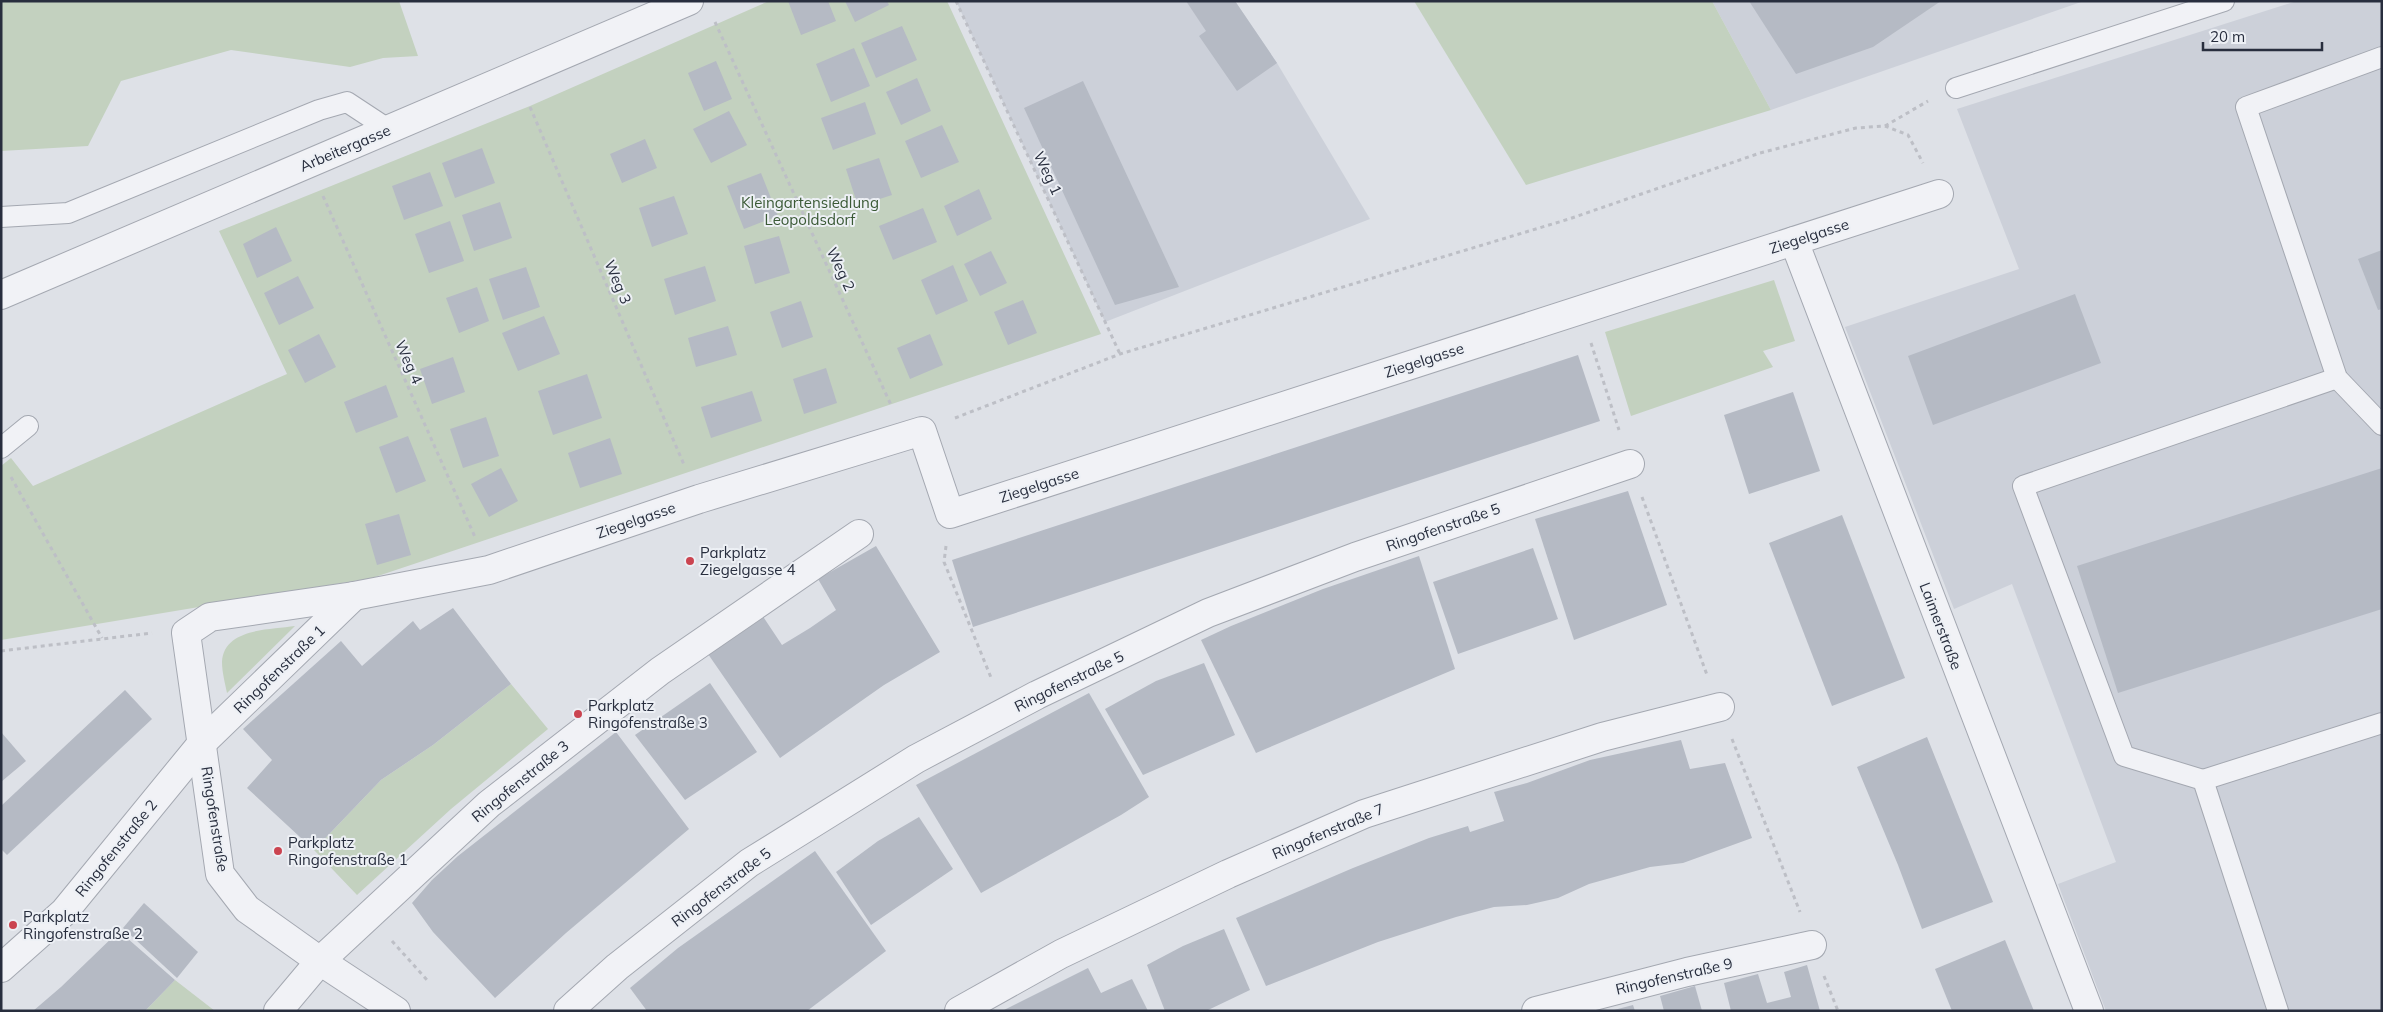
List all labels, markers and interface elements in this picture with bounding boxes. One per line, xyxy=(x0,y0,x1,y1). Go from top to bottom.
scale bar xyxy=(2203,20,2322,52)
text: 20 m xyxy=(2210,27,2245,46)
street label: Arbeitergasse xyxy=(297,120,393,176)
street label: Weg 1 xyxy=(1030,148,1066,198)
park label: Kleingartensiedlung Leopoldsdorf xyxy=(741,193,879,229)
street label: Ziegelgasse xyxy=(1767,214,1851,258)
street label: Weg 2 xyxy=(823,244,859,294)
street label: Weg 3 xyxy=(600,257,636,307)
street label: Weg 4 xyxy=(391,337,427,387)
street label: Ziegelgasse xyxy=(1382,338,1466,382)
street label: Ziegelgasse xyxy=(997,463,1081,507)
street label: Ziegelgasse xyxy=(594,498,678,542)
street label: Ringofenstraße 5 xyxy=(1383,499,1503,555)
place label: Parkplatz Ziegelgasse 4 xyxy=(700,543,795,579)
marker: Parkplatz Ziegelgasse 4 xyxy=(684,555,696,567)
street label: Laimerstraße xyxy=(1916,580,1966,672)
street label: Ringofenstraße 1 xyxy=(229,621,329,717)
street label: Ringofenstraße 5 xyxy=(1011,646,1127,716)
place label: Parkplatz Ringofenstraße 3 xyxy=(588,696,708,732)
marker: Parkplatz Ringofenstraße 3 xyxy=(572,708,584,720)
street label: Ringofenstraße 3 xyxy=(468,736,572,826)
street label: Ringofenstraße xyxy=(197,765,233,873)
street label: Ringofenstraße 2 xyxy=(71,796,161,900)
street label: Ringofenstraße 7 xyxy=(1269,799,1387,863)
place label: Parkplatz Ringofenstraße 1 xyxy=(288,833,408,869)
street label: Ringofenstraße 5 xyxy=(668,843,774,931)
marker: Parkplatz Ringofenstraße 1 xyxy=(272,845,284,857)
place label: Parkplatz Ringofenstraße 2 xyxy=(23,907,143,943)
marker: Parkplatz Ringofenstraße 2 xyxy=(7,919,19,931)
street label: Ringofenstraße 9 xyxy=(1614,953,1734,999)

